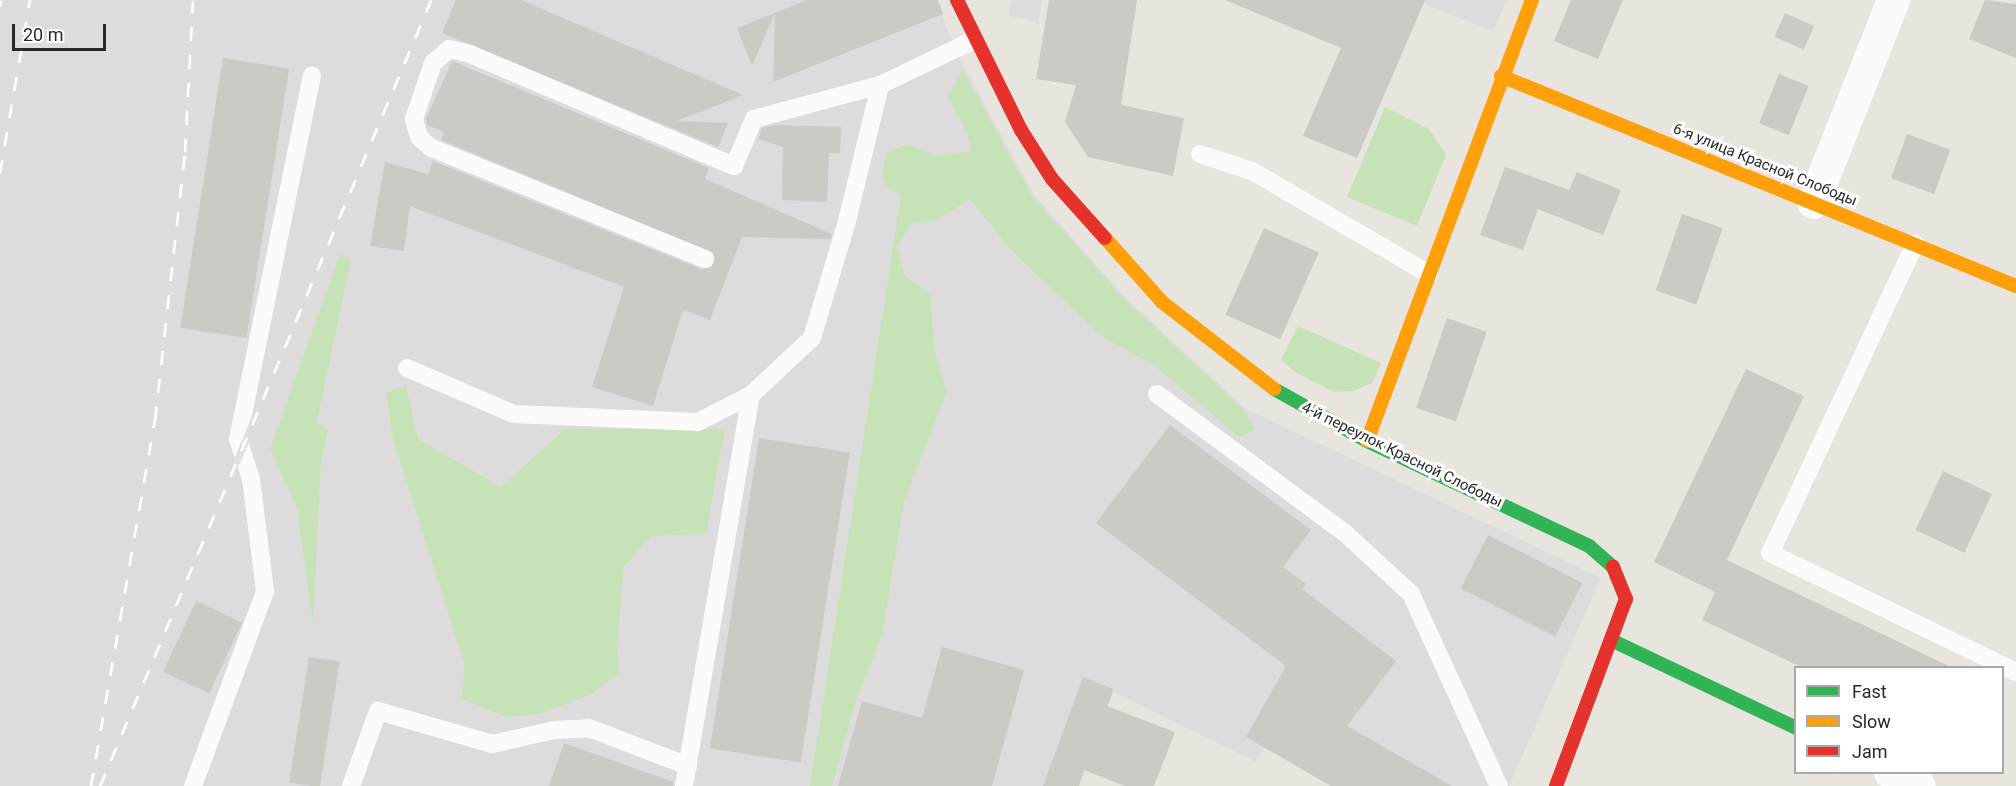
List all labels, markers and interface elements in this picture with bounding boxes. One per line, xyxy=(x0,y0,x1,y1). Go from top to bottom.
scale bar xyxy=(15,12,110,50)
text: 20 m xyxy=(23,24,63,45)
street label: 6-я улица Красной Слободы xyxy=(1670,120,1860,210)
street label: 4-й переулок Красной Слободы xyxy=(1299,398,1505,512)
legend xyxy=(1794,666,2004,774)
text: Fast xyxy=(1852,681,1887,702)
text: Slow xyxy=(1852,711,1891,732)
text: Jam xyxy=(1852,741,1888,762)

